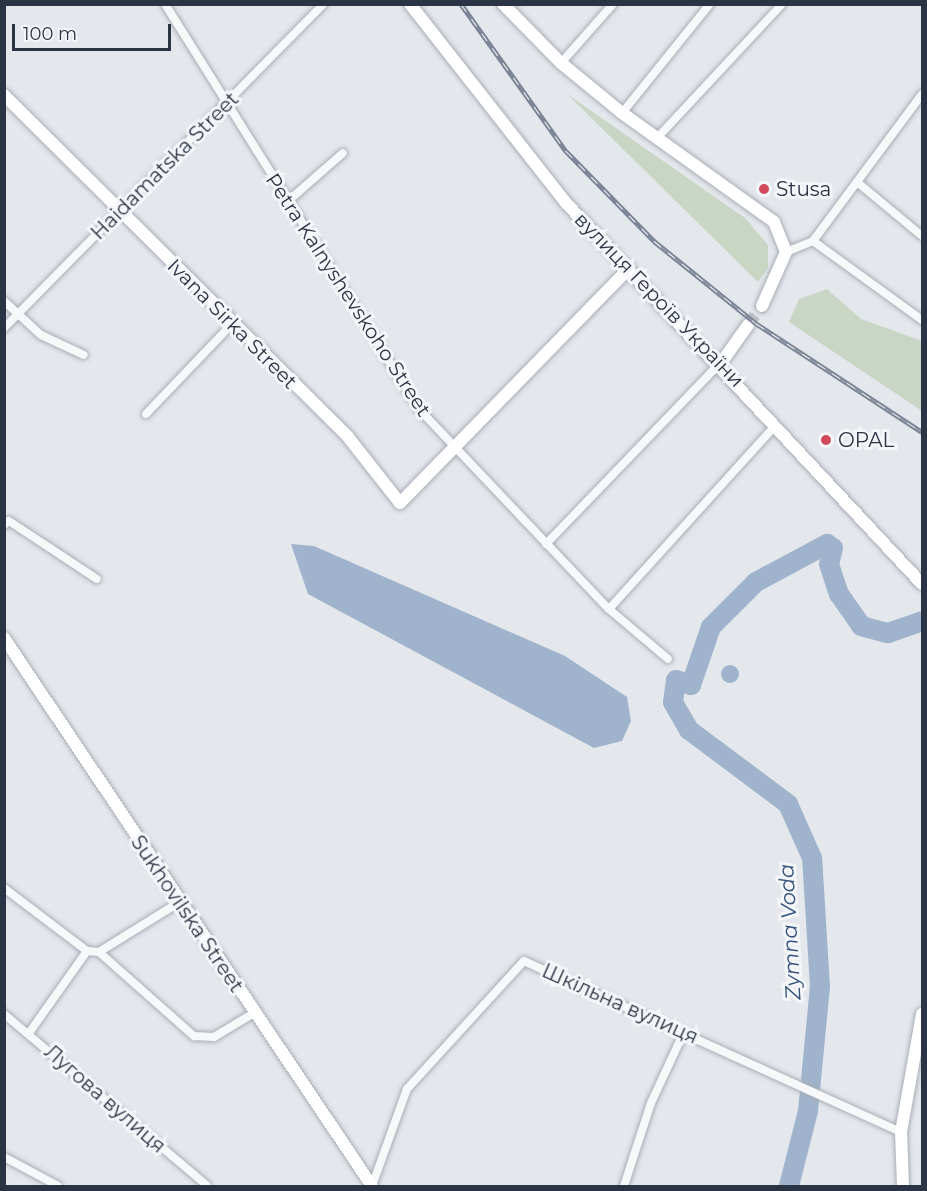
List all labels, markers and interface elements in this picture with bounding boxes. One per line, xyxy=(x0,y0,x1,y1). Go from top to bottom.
scale bar xyxy=(15,12,174,50)
text: 100 m xyxy=(23,23,77,45)
street label: Haidamatska Street xyxy=(86,87,244,245)
street label: Petra Kalnyshevskoho Street xyxy=(260,169,436,421)
place label: Stusa xyxy=(776,177,831,201)
marker: Stusa xyxy=(757,182,771,196)
street label: вулиця Героїв України xyxy=(569,208,749,392)
street label: Ivana Sirka Street xyxy=(162,254,302,394)
place label: OPAL xyxy=(838,428,894,452)
marker: OPAL xyxy=(819,433,833,447)
street label: Sukhovilska Street xyxy=(126,831,248,997)
water label: Zymna Voda xyxy=(774,863,806,1001)
street label: Шкільна вулиця xyxy=(538,959,702,1049)
street label: Лугова вулиця xyxy=(39,1040,171,1158)

